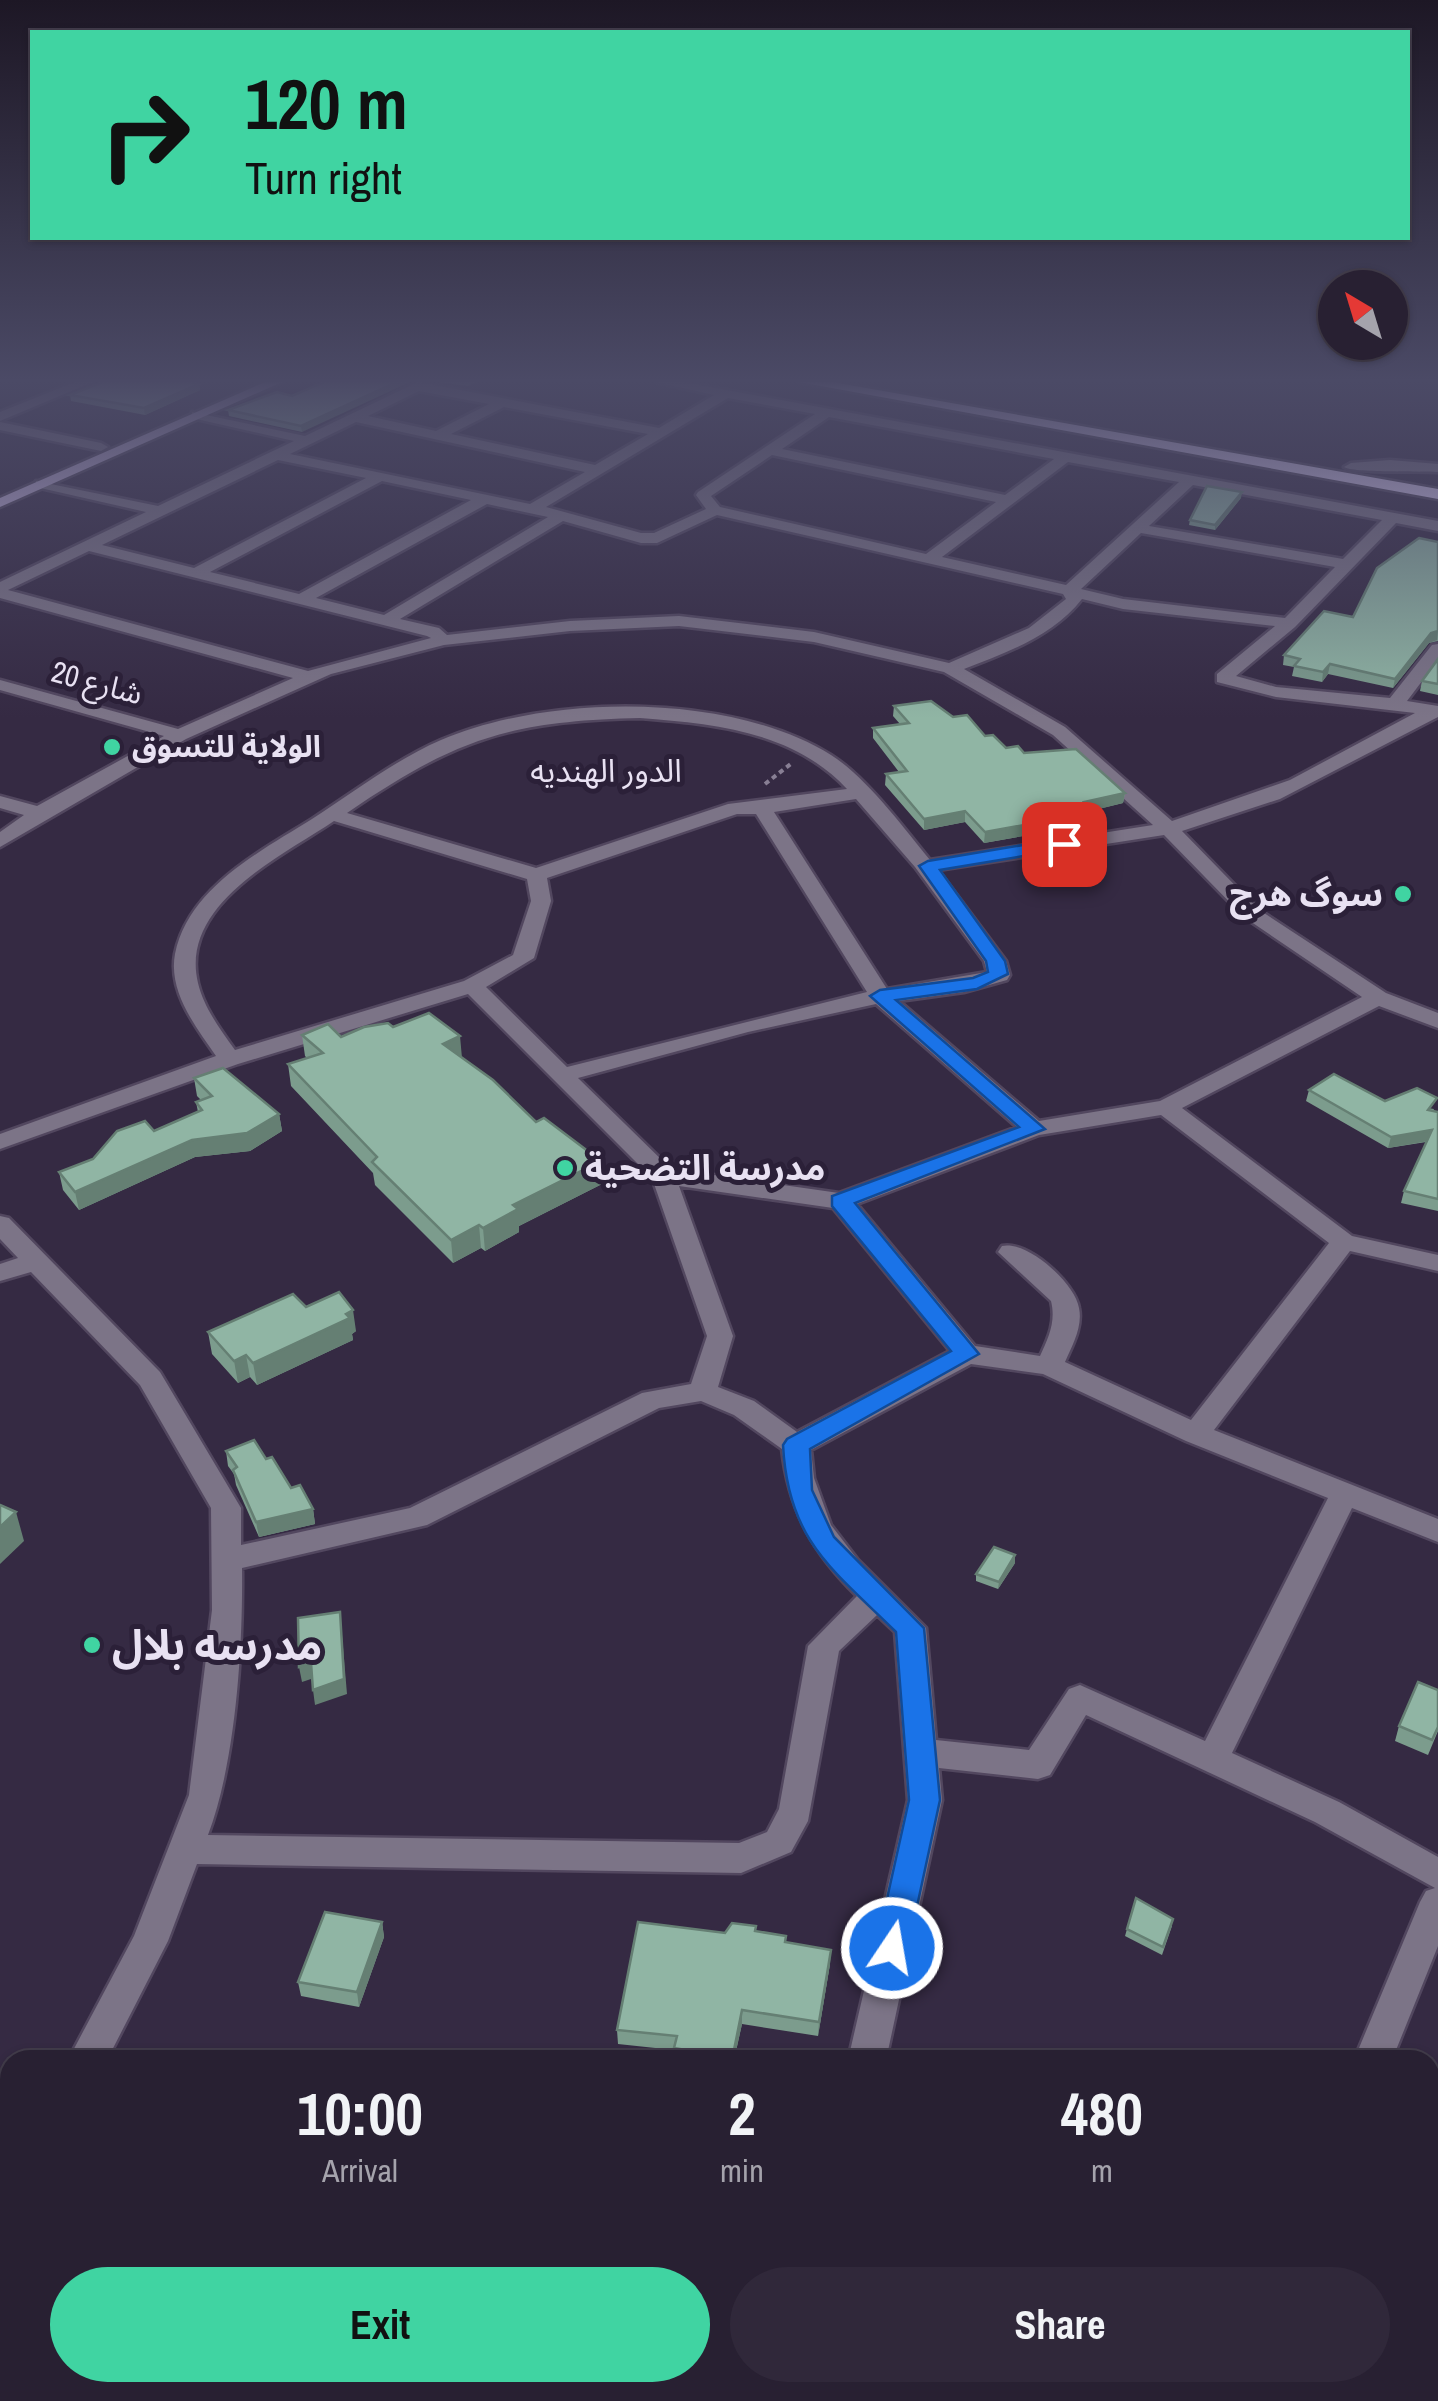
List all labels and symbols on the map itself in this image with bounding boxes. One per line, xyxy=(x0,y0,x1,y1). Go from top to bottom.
north arrow xyxy=(1318,270,1408,360)
street label: شارع 20 xyxy=(47,651,147,716)
place label: الولاية للتسوق xyxy=(132,726,321,766)
marker: الولاية للتسوق xyxy=(101,736,123,758)
district label: الدور الهنديه xyxy=(530,749,682,792)
pin xyxy=(1022,802,1107,887)
place label: سوگ هرج xyxy=(1229,870,1383,920)
marker: سوگ هرج xyxy=(1392,883,1414,905)
place label: مدرسة التضحية xyxy=(585,1144,825,1191)
marker: مدرسة التضحية xyxy=(554,1157,576,1179)
place label: مدرسه بلال xyxy=(112,1617,322,1673)
marker: مدرسه بلال xyxy=(81,1634,103,1656)
position arrow xyxy=(840,1896,944,2000)

